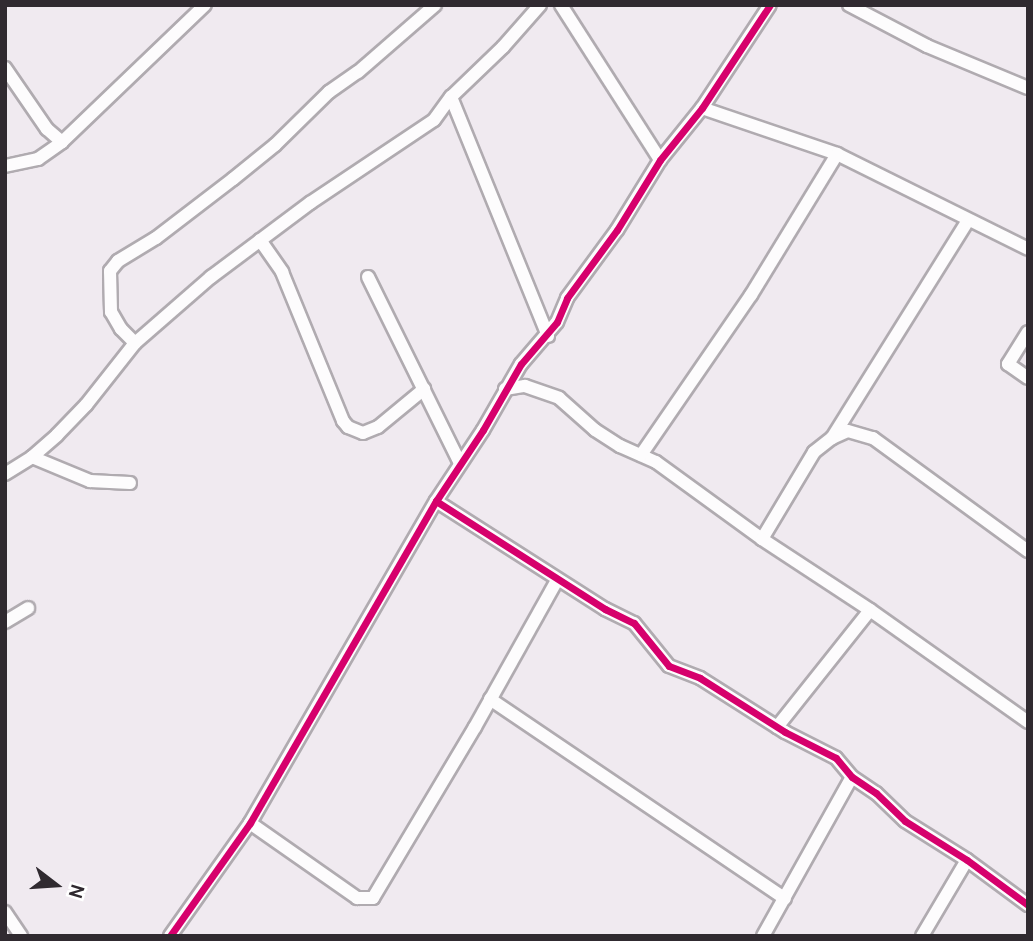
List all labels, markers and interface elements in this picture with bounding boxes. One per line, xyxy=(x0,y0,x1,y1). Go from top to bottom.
north arrow xyxy=(21,850,91,920)
text: N xyxy=(64,881,90,901)

